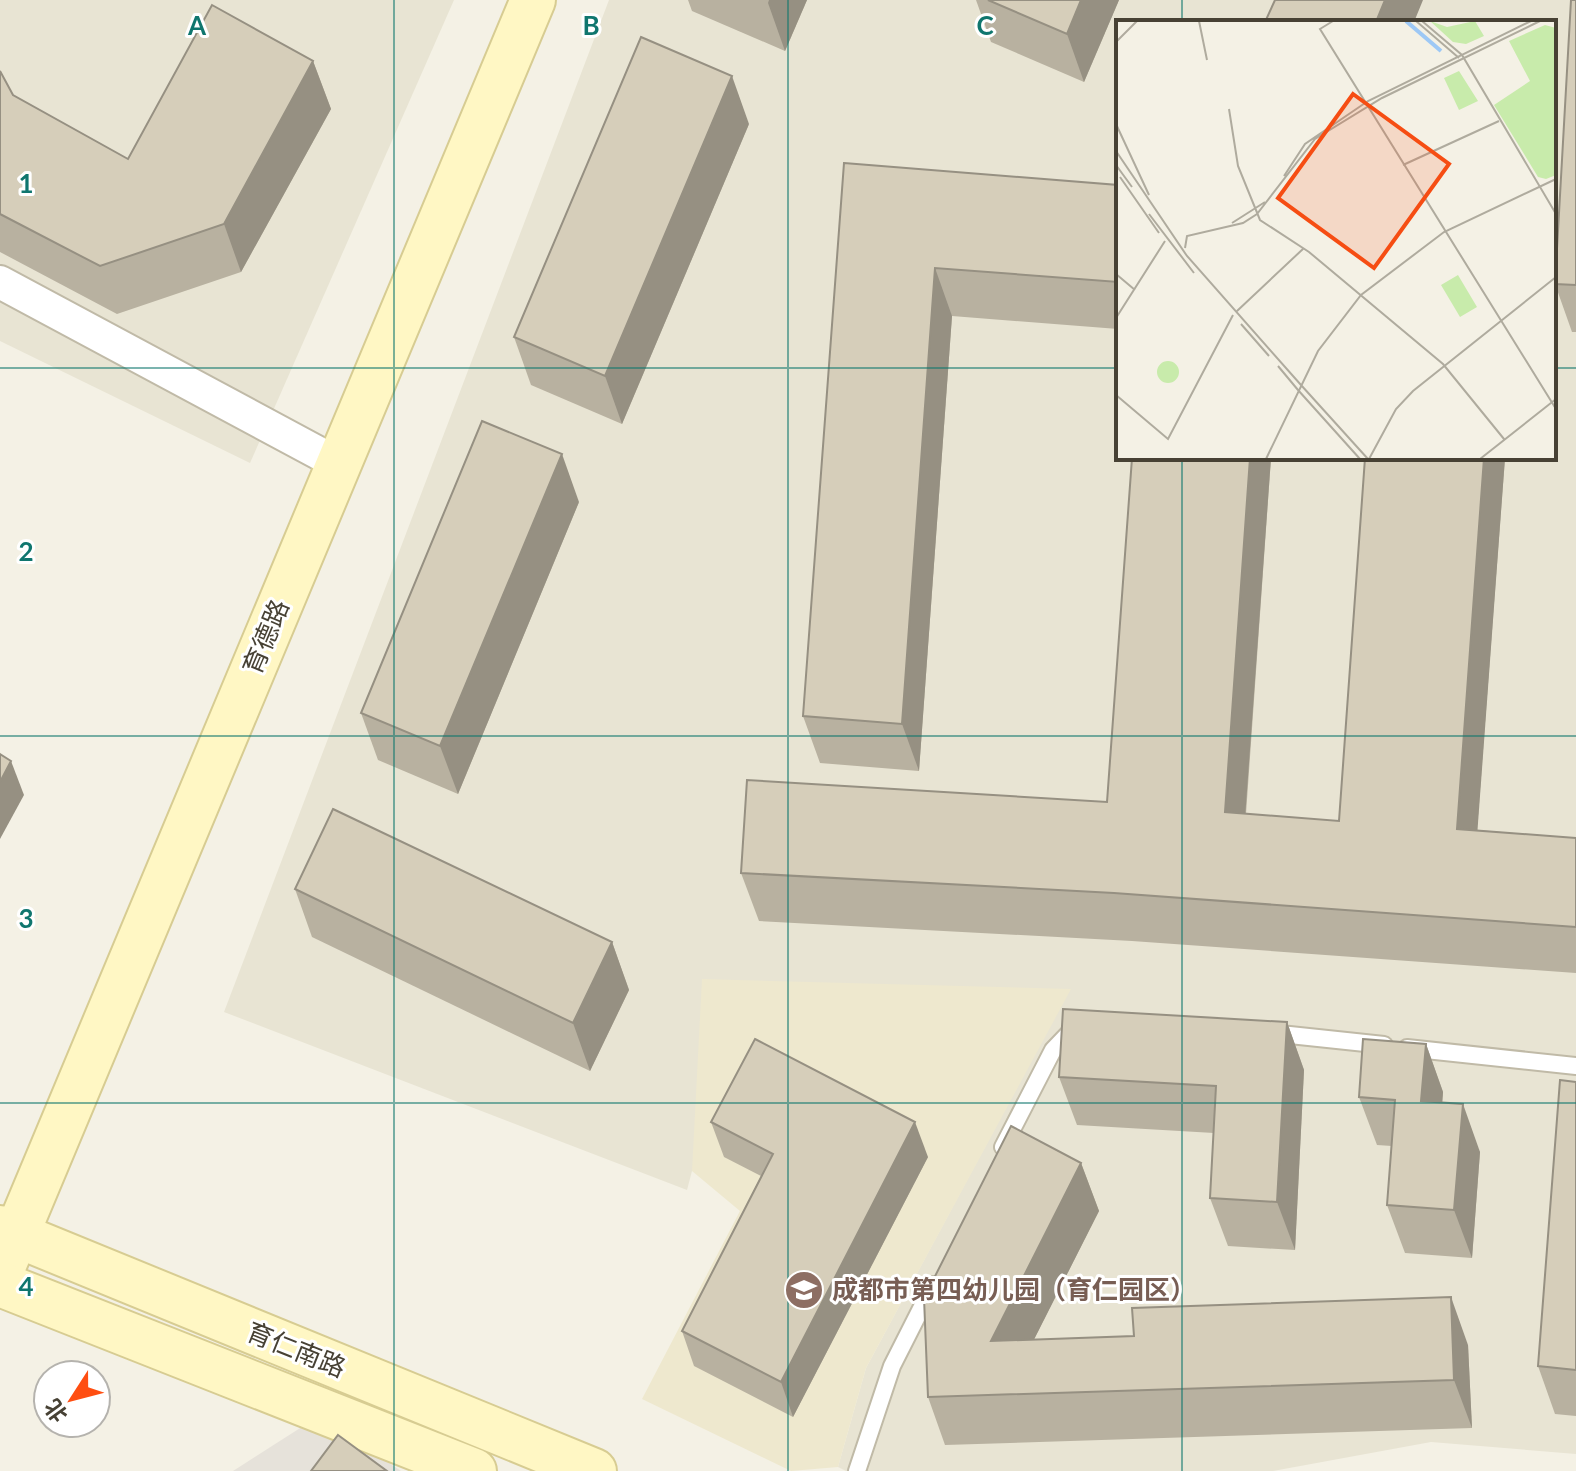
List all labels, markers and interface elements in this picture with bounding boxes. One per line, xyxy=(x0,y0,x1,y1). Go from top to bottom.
text: A xyxy=(187,9,207,41)
text: B xyxy=(582,9,600,41)
text: C xyxy=(976,9,994,41)
inset map xyxy=(1116,20,1556,460)
text: 1 xyxy=(18,167,34,199)
text: 2 xyxy=(18,535,34,567)
street label: 育德路 xyxy=(235,594,295,679)
text: 3 xyxy=(18,902,34,934)
school or university icon: 成都市第四幼儿园（育仁园区） xyxy=(783,1269,825,1311)
text: 4 xyxy=(18,1270,34,1302)
place label: 成都市第四幼儿园（育仁园区） xyxy=(832,1273,1196,1305)
street label: 育仁南路 xyxy=(242,1315,351,1383)
north arrow xyxy=(32,1359,112,1439)
text: 北 xyxy=(38,1394,73,1428)

